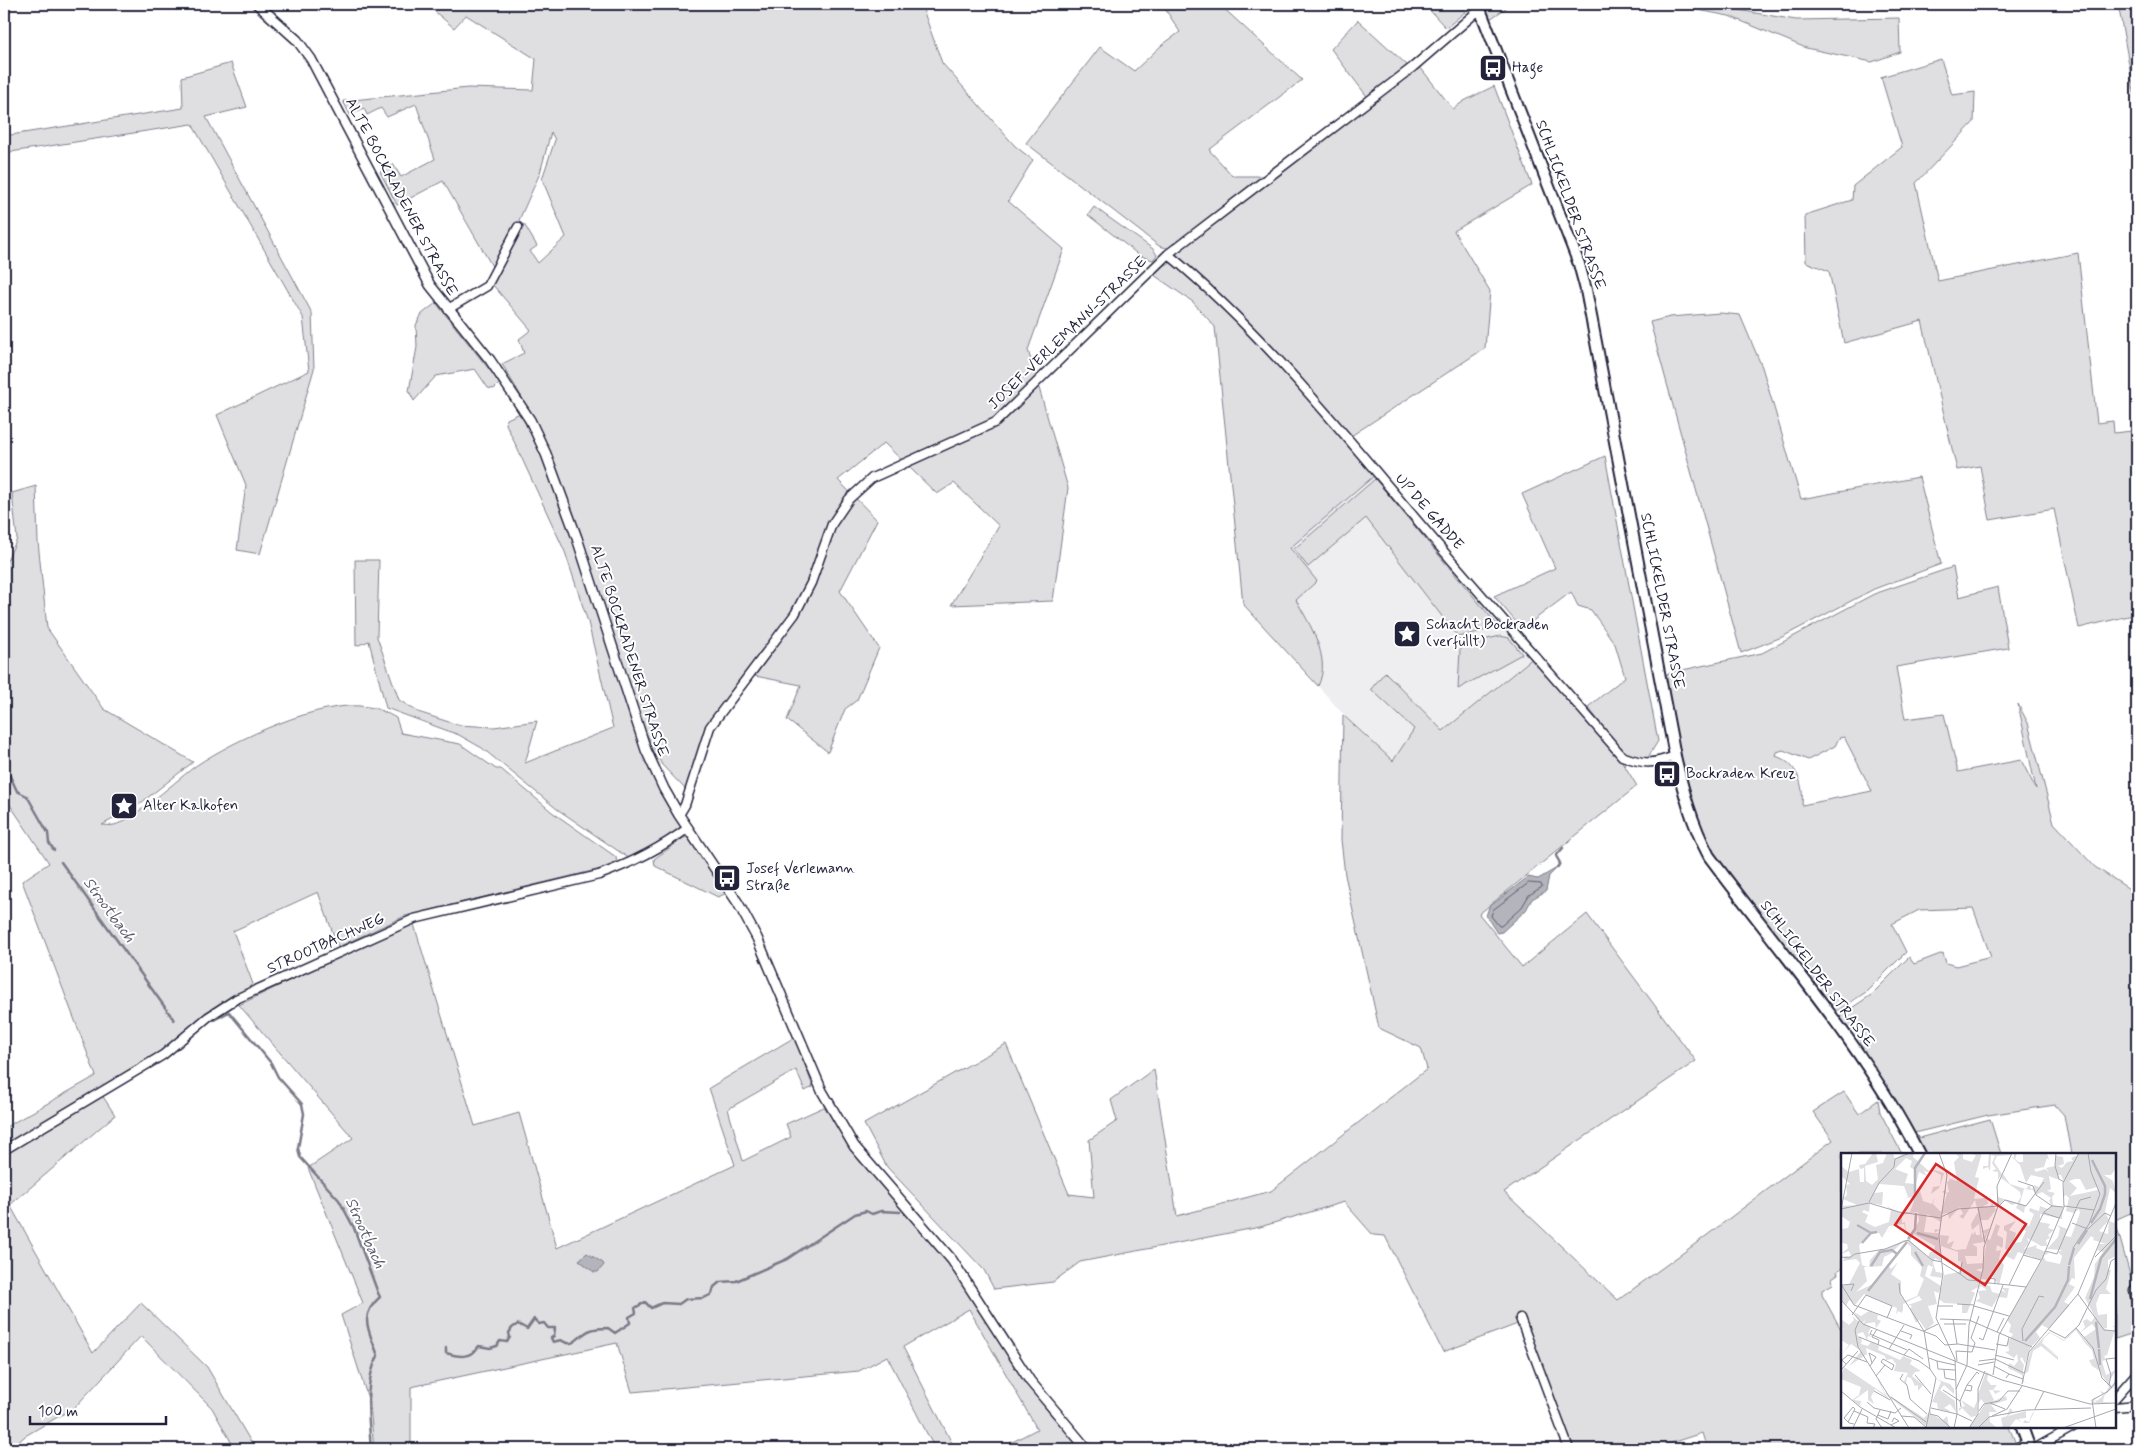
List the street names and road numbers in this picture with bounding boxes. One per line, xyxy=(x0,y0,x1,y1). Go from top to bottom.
street label: ALTE BOCKRADENER STRASSE xyxy=(340,94,462,300)
street label: SCHLICKELDER STRASSE xyxy=(1530,117,1610,293)
street label: JOSEF-VERLEMANN-STRASSE xyxy=(984,252,1152,414)
street label: UP DE GADDE xyxy=(1390,470,1468,555)
street label: SCHLICKELDER STRASSE xyxy=(1635,511,1689,691)
street label: ALTE BOCKRADENER STRASSE xyxy=(585,542,673,760)
street label: SCHLICKELDER STRASSE xyxy=(1755,897,1879,1052)
street label: STROOTBACHWEG xyxy=(264,909,388,979)

